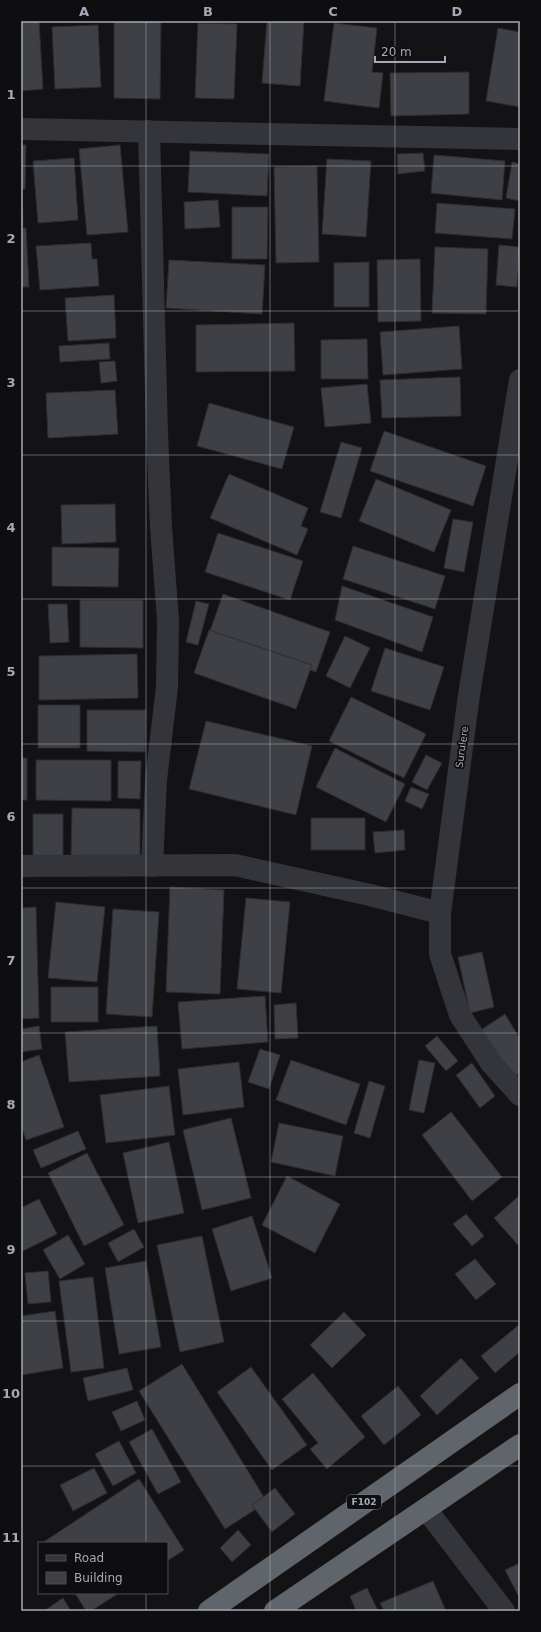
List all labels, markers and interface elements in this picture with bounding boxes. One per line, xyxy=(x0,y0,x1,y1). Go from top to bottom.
text: A xyxy=(79,4,89,19)
text: B xyxy=(203,4,213,19)
text: C xyxy=(328,4,338,19)
text: D xyxy=(452,4,463,19)
scale bar xyxy=(375,38,445,64)
text: 20 m xyxy=(381,45,412,59)
text: 1 xyxy=(6,87,16,102)
text: 2 xyxy=(6,231,16,246)
text: 3 xyxy=(6,375,16,390)
text: 4 xyxy=(6,520,16,535)
text: 5 xyxy=(6,664,16,679)
street label: Surulere xyxy=(454,725,470,769)
text: 6 xyxy=(6,809,16,824)
text: 7 xyxy=(6,953,16,968)
text: 8 xyxy=(6,1097,16,1112)
text: 9 xyxy=(6,1242,16,1257)
text: 10 xyxy=(2,1386,20,1401)
road number: F102 xyxy=(347,1495,381,1509)
text: 11 xyxy=(2,1530,20,1545)
legend xyxy=(38,1542,168,1594)
text: Road xyxy=(74,1551,104,1565)
text: Building xyxy=(74,1571,123,1585)

